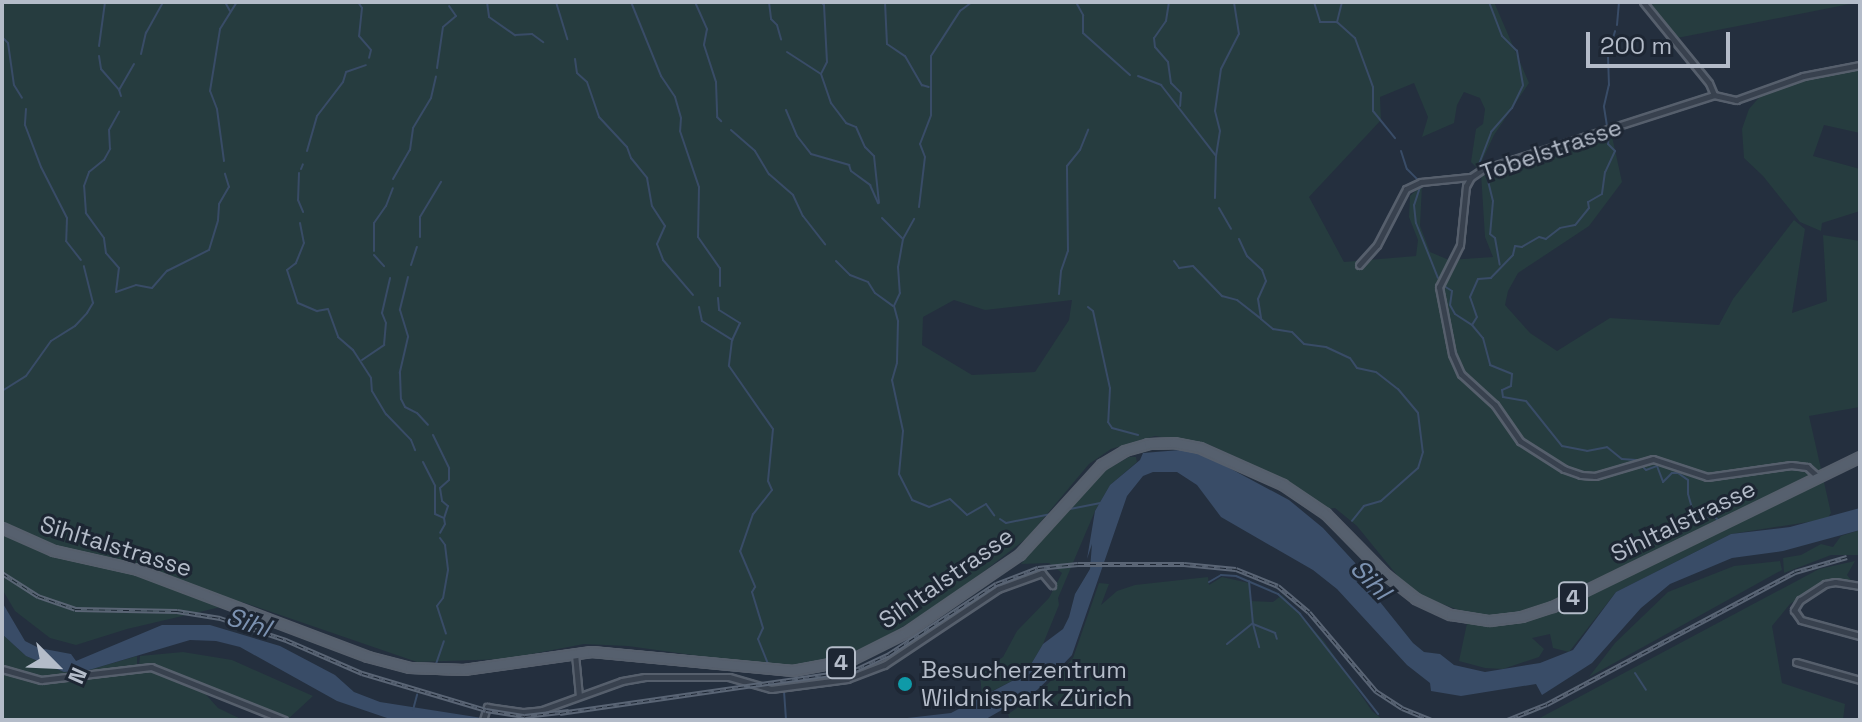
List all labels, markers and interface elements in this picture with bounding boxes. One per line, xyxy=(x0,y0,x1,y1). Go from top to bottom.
scale bar xyxy=(1590,16,1734,66)
text: 200 m xyxy=(1600,30,1672,61)
street label: Tobelstrasse xyxy=(1477,112,1625,188)
street label: Sihltalstrasse xyxy=(1606,474,1760,568)
street label: Sihltalstrasse xyxy=(37,509,195,583)
street label: Sihltalstrasse xyxy=(873,521,1019,635)
water label: Sihl xyxy=(1343,553,1397,607)
road number: 4 xyxy=(1557,580,1589,616)
water label: Sihl xyxy=(222,601,274,645)
north arrow xyxy=(16,626,96,706)
road number: 4 xyxy=(825,645,857,681)
place label: Besucherzentrum Wildnispark Zürich xyxy=(921,656,1132,712)
text: N xyxy=(62,663,94,688)
marker: Besucherzentrum Wildnispark Zürich xyxy=(896,675,914,693)

